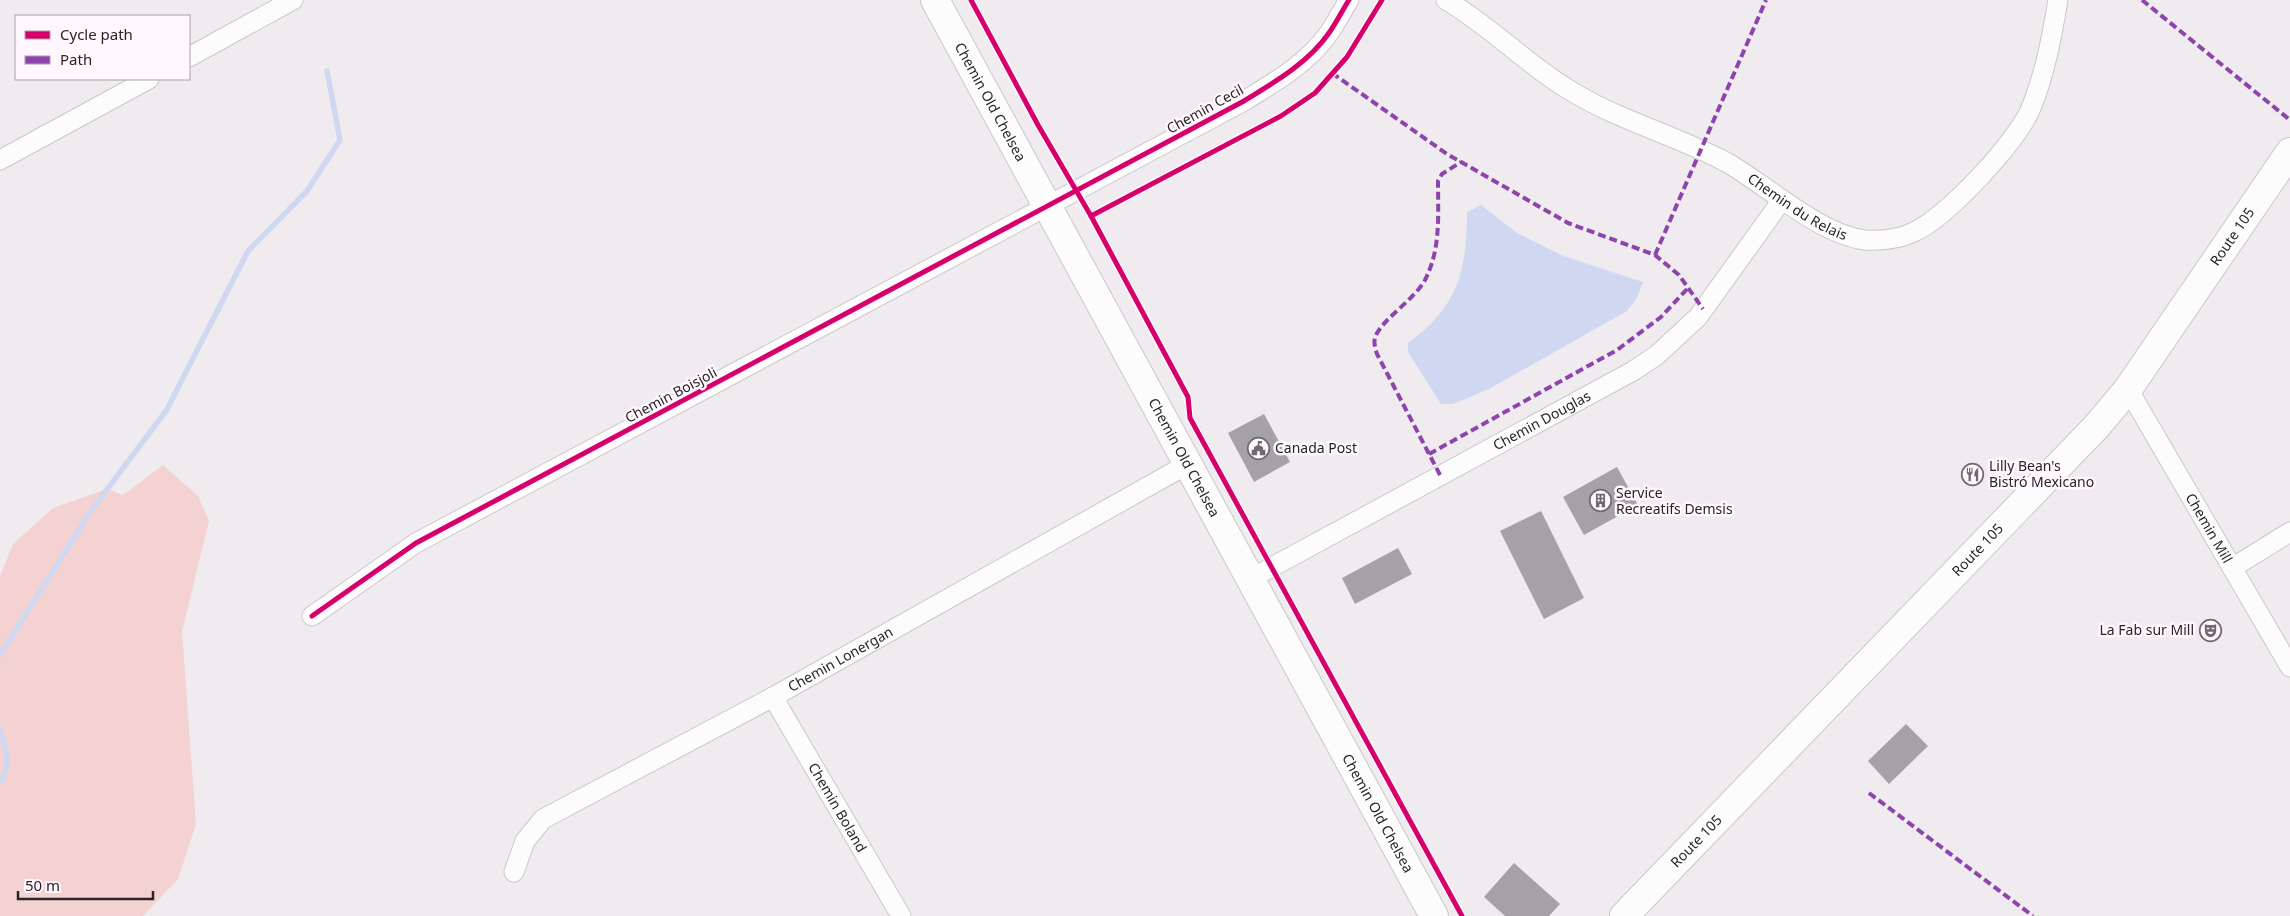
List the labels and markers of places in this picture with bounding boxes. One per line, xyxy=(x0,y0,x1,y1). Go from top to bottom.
public building icon: Canada Post xyxy=(1247,436,1271,460)
place label: Canada Post xyxy=(1275,438,1357,457)
place label: Lilly Bean's Bistró Mexicano xyxy=(1989,456,2094,491)
restaurant icon: Lilly Bean's Bistró Mexicano xyxy=(1961,462,1985,486)
place label: Service Recreatifs Demsis xyxy=(1616,483,1733,518)
building icon: Service Recreatifs Demsis xyxy=(1588,489,1612,513)
theatre icon: La Fab sur Mill xyxy=(2198,618,2222,642)
place label: La Fab sur Mill xyxy=(2099,620,2194,639)

